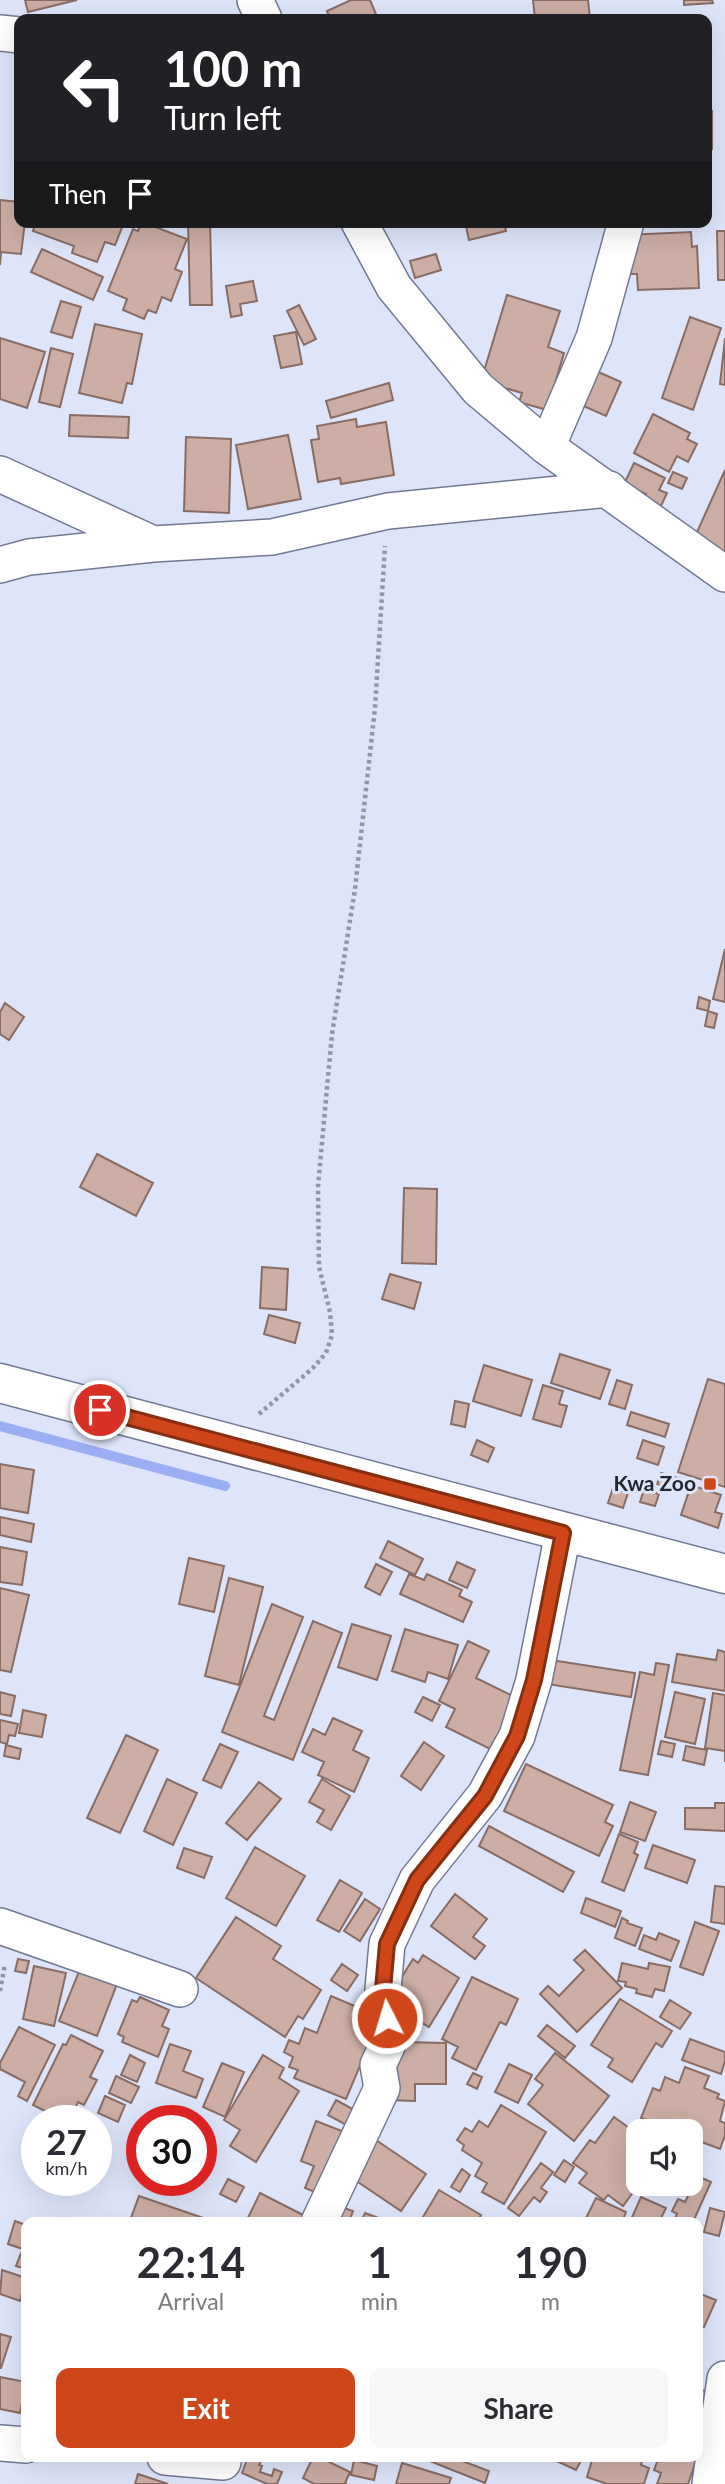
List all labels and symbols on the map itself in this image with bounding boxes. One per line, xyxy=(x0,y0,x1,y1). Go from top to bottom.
pin xyxy=(70,1380,130,1440)
place label: Kwa Zoo xyxy=(614,1470,696,1495)
marker: Kwa Zoo xyxy=(702,1476,718,1492)
position arrow xyxy=(350,1981,424,2055)
speed limit sign: 30 xyxy=(126,2105,217,2196)

